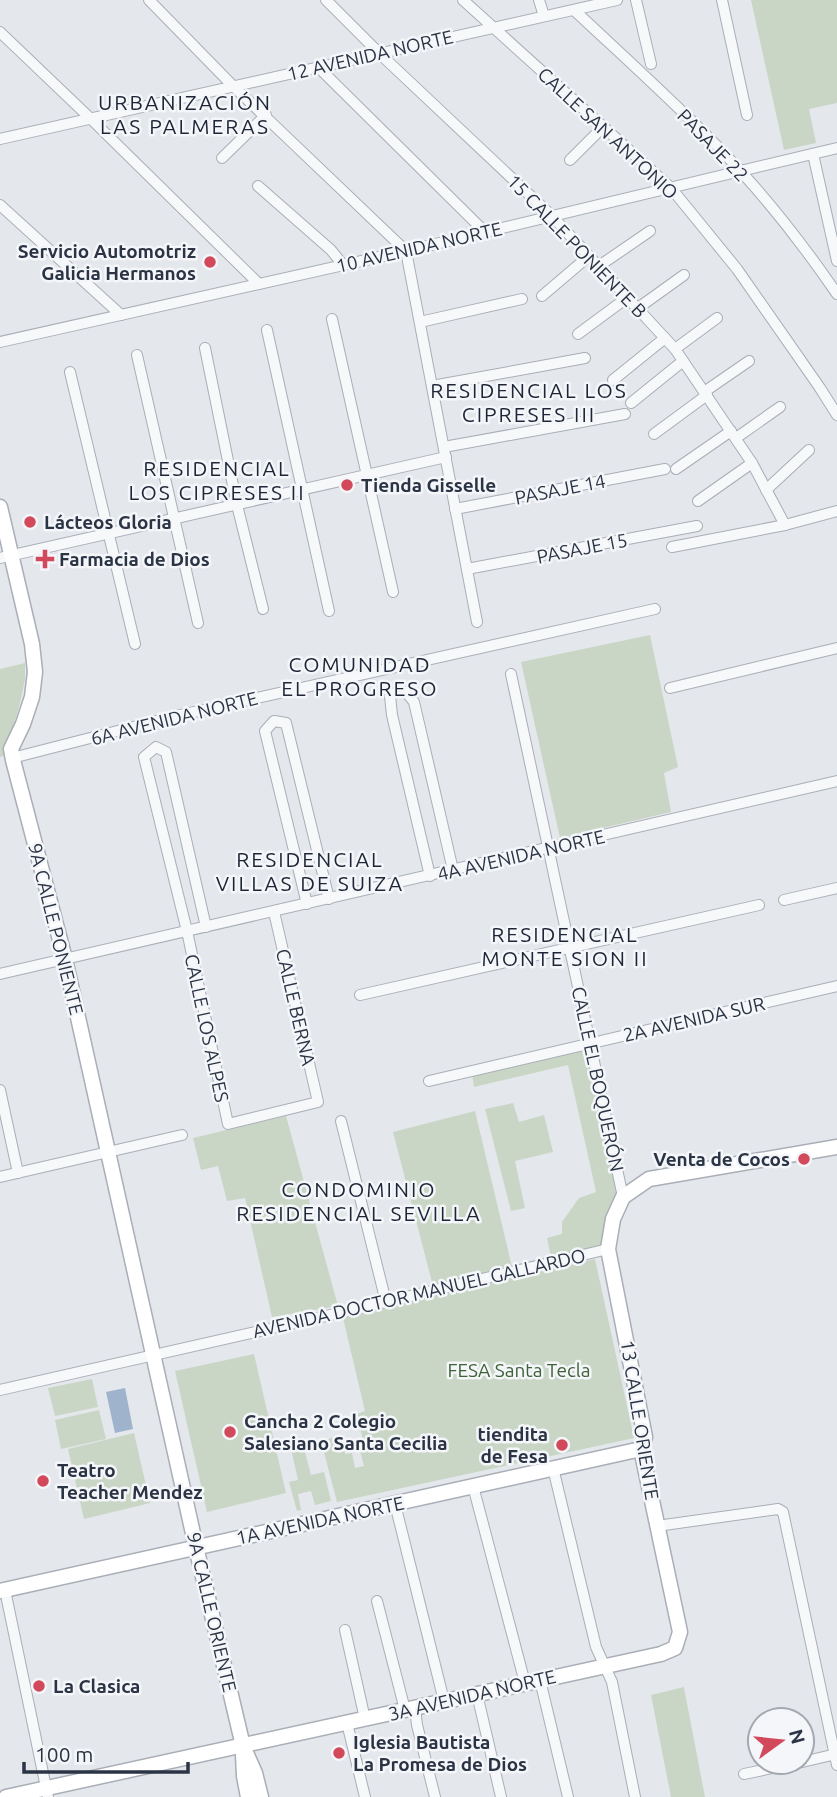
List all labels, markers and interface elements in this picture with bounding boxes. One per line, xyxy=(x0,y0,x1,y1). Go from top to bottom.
street label: 12 AVENIDA NORTE xyxy=(285,25,455,85)
street label: CALLE SAN ANTONIO xyxy=(534,63,682,203)
district label: URBANIZACIÓN LAS PALMERAS xyxy=(98,90,272,138)
street label: PASAJE 22 xyxy=(673,104,753,186)
street label: 15 CALLE PONIENTE B xyxy=(503,170,651,322)
street label: 10 AVENIDA NORTE xyxy=(334,217,504,277)
place label: Servicio Automotriz Galicia Hermanos xyxy=(18,240,196,284)
marker: Servicio Automotriz Galicia Hermanos xyxy=(202,254,218,270)
district label: RESIDENCIAL LOS CIPRESES III xyxy=(430,378,628,426)
district label: RESIDENCIAL LOS CIPRESES II xyxy=(128,456,306,504)
street label: PASAJE 14 xyxy=(513,469,607,509)
place label: Tienda Gisselle xyxy=(361,474,496,496)
marker: Tienda Gisselle xyxy=(339,477,355,493)
place label: Lácteos Gloria xyxy=(44,511,172,533)
marker: Lácteos Gloria xyxy=(22,514,38,530)
street label: PASAJE 15 xyxy=(535,528,629,568)
place label: Farmacia de Dios xyxy=(59,548,210,570)
marker: Farmacia de Dios xyxy=(37,551,53,567)
district label: COMUNIDAD EL PROGRESO xyxy=(281,652,439,700)
street label: 6A AVENIDA NORTE xyxy=(88,687,260,749)
street label: 4A AVENIDA NORTE xyxy=(435,825,607,885)
street label: 9A CALLE PONIENTE xyxy=(24,841,88,1017)
district label: RESIDENCIAL VILLAS DE SUIZA xyxy=(216,847,404,895)
district label: RESIDENCIAL MONTE SION II xyxy=(481,922,649,970)
street label: CALLE BERNA xyxy=(272,946,320,1068)
street label: CALLE LOS ALPES xyxy=(181,952,233,1104)
street label: CALLE EL BOQUERÓN xyxy=(568,984,628,1174)
street label: 2A AVENIDA SUR xyxy=(621,992,767,1046)
place label: Venta de Cocos xyxy=(653,1148,790,1170)
marker: Venta de Cocos xyxy=(796,1151,812,1167)
district label: CONDOMINIO RESIDENCIAL SEVILLA xyxy=(236,1177,482,1225)
street label: AVENIDA DOCTOR MANUEL GALLARDO xyxy=(250,1244,588,1342)
street label: 13 CALLE ORIENTE xyxy=(617,1339,663,1501)
park label: FESA Santa Tecla xyxy=(447,1359,591,1381)
place label: Cancha 2 Colegio Salesiano Santa Cecilia xyxy=(244,1410,448,1454)
place label: tiendita de Fesa xyxy=(478,1423,548,1467)
marker: Cancha 2 Colegio Salesiano Santa Cecilia xyxy=(222,1424,238,1440)
marker: tiendita de Fesa xyxy=(554,1437,570,1453)
place label: Teatro Teacher Mendez xyxy=(57,1459,203,1503)
marker: Teatro Teacher Mendez xyxy=(35,1473,51,1489)
street label: 1A AVENIDA NORTE xyxy=(234,1491,406,1549)
street label: 9A CALLE ORIENTE xyxy=(183,1530,241,1694)
street label: 3A AVENIDA NORTE xyxy=(386,1665,558,1725)
place label: La Clasica xyxy=(53,1675,140,1697)
marker: La Clasica xyxy=(31,1678,47,1694)
north arrow xyxy=(746,1706,816,1776)
text: N xyxy=(785,1727,810,1746)
scale bar xyxy=(24,1730,189,1774)
place label: Iglesia Bautista La Promesa de Dios xyxy=(353,1731,527,1775)
text: 100 m xyxy=(35,1742,93,1766)
marker: Iglesia Bautista La Promesa de Dios xyxy=(331,1745,347,1761)

